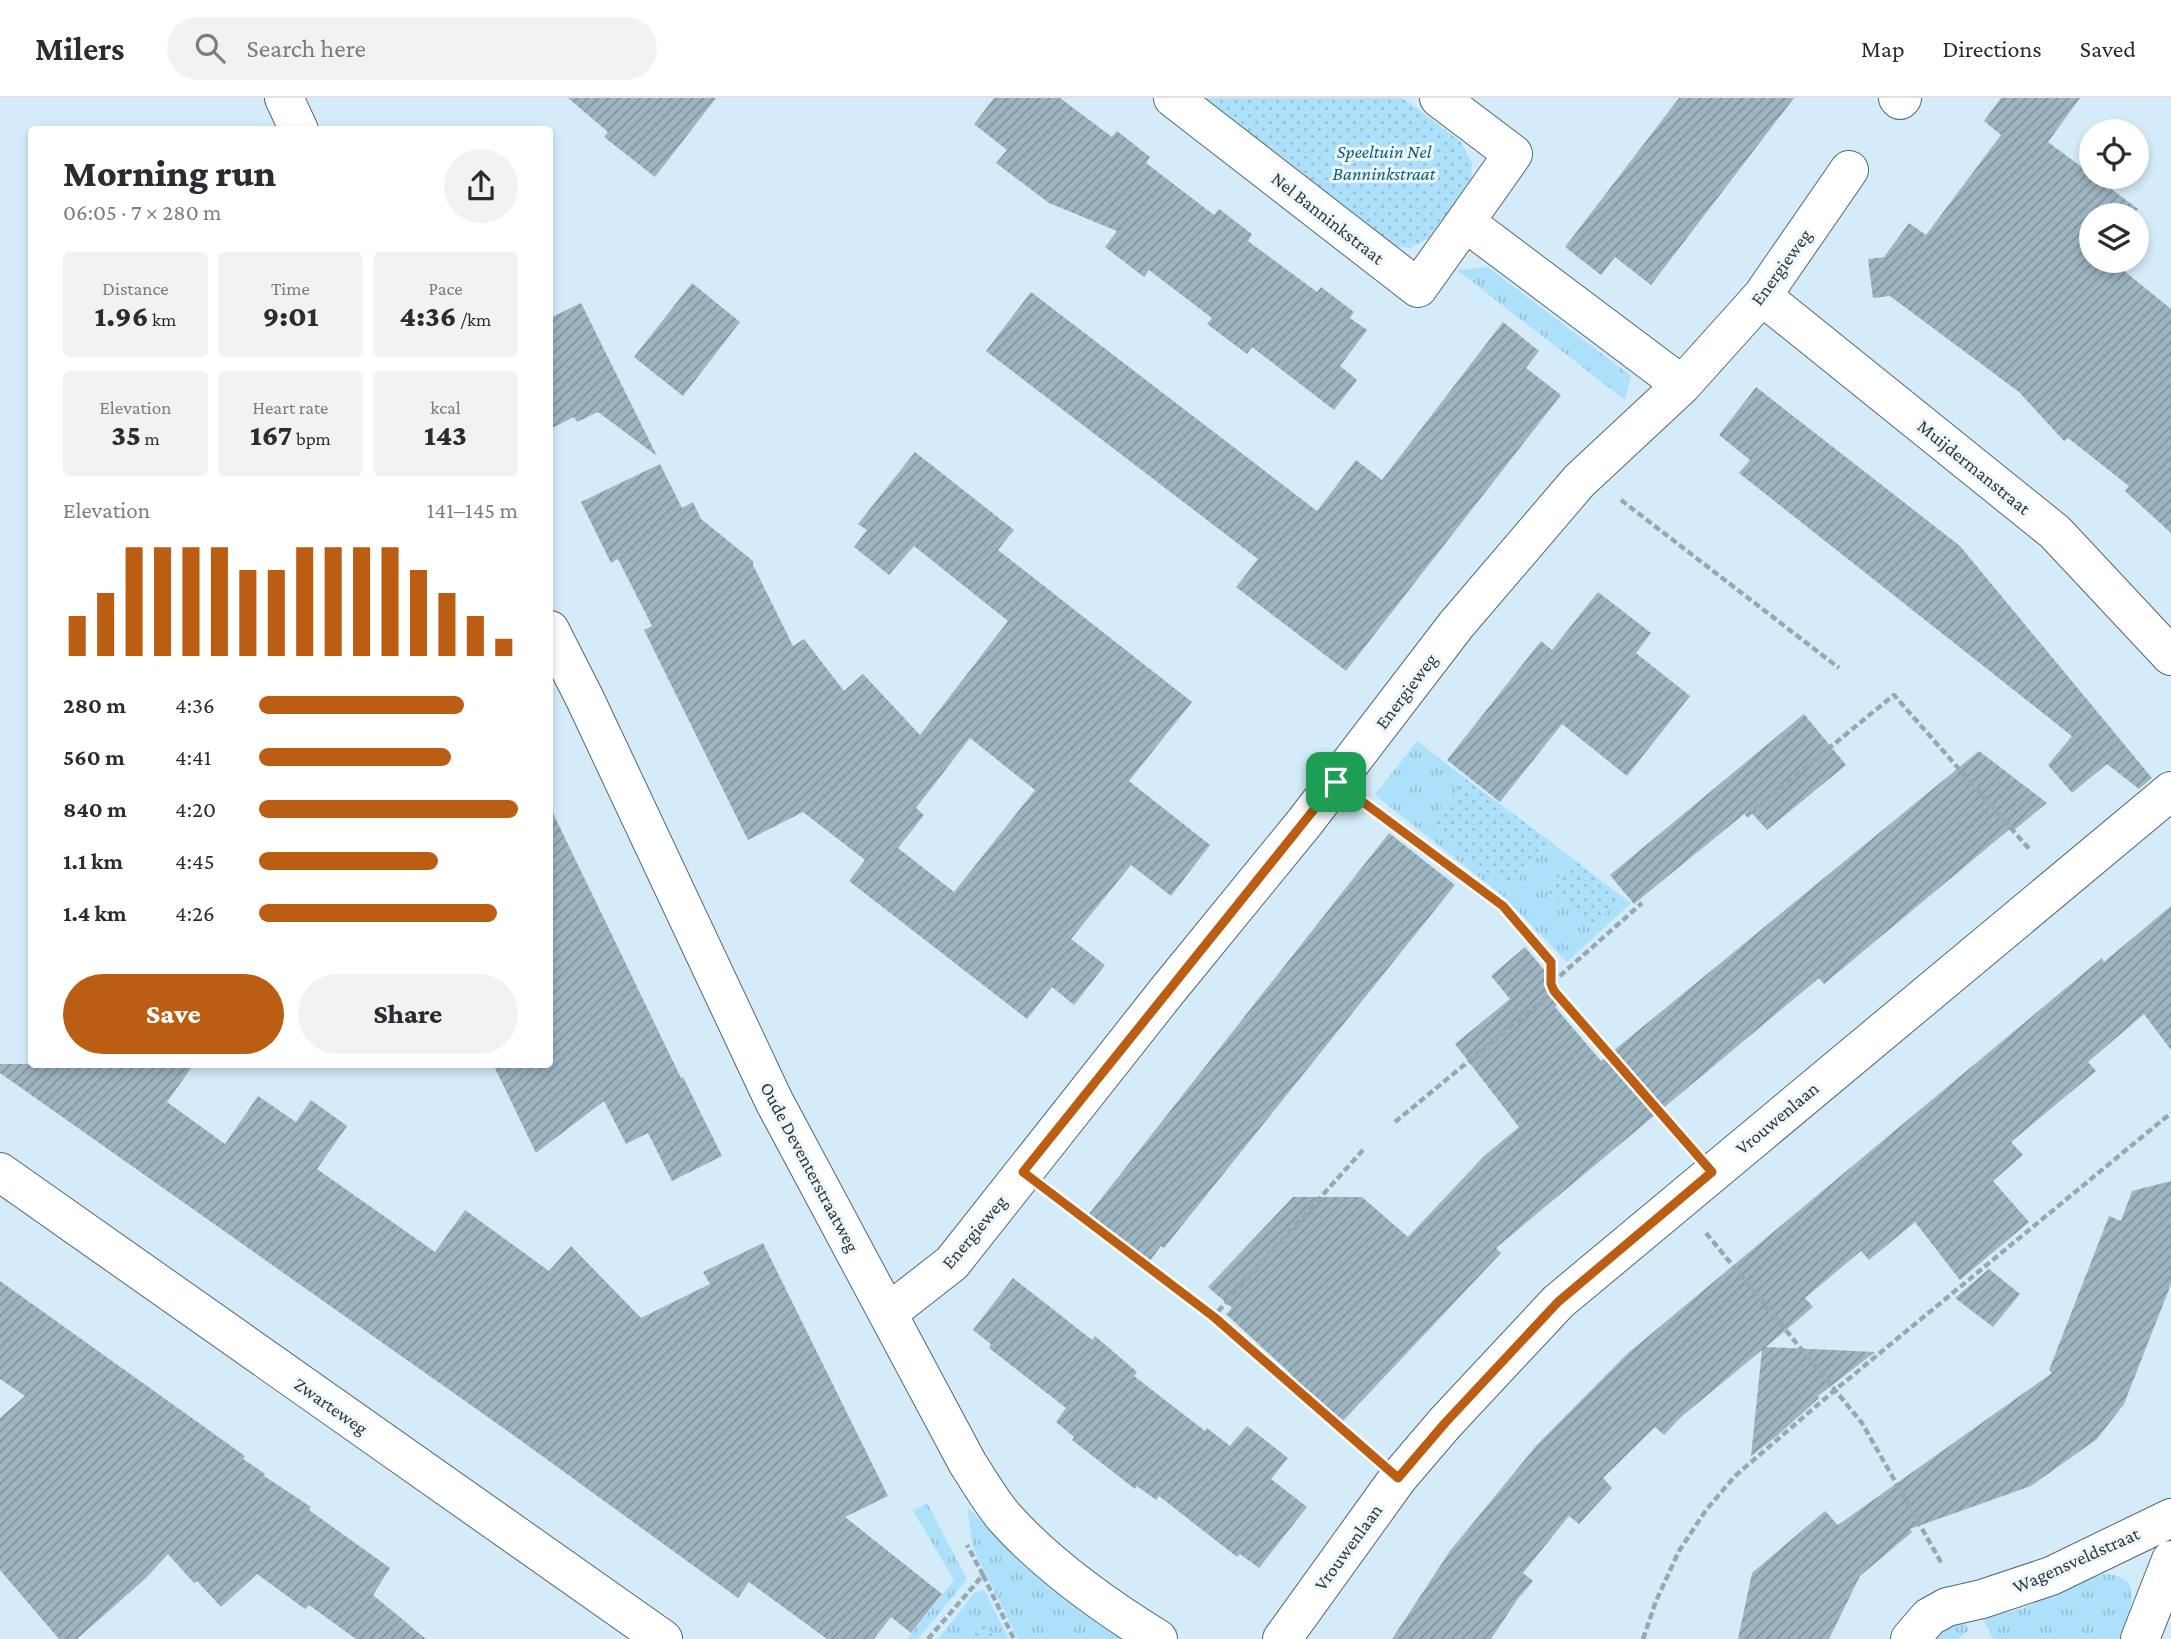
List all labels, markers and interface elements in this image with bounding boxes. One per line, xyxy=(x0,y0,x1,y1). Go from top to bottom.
search box xyxy=(167,17,657,80)
icon: search xyxy=(191,29,229,67)
text: Milers xyxy=(35,30,125,67)
text: Search here xyxy=(247,34,366,63)
text: Map xyxy=(1861,35,1905,62)
text: Directions xyxy=(1943,35,2042,62)
text: Saved xyxy=(2080,35,2136,62)
map controls xyxy=(2079,119,2149,273)
button: locate xyxy=(2079,119,2149,189)
park label: Speeltuin Nel Banninkstraat xyxy=(1333,141,1436,184)
button: share xyxy=(444,149,518,223)
text: Morning run xyxy=(63,152,276,194)
street label: Nel Banninkstraat xyxy=(1268,168,1389,269)
text: 06:05 · 7 × 280 m xyxy=(63,199,221,225)
button: layers xyxy=(2079,203,2149,273)
street label: Energieweg xyxy=(1746,225,1816,309)
text: Distance xyxy=(102,278,169,299)
text: Time xyxy=(271,278,310,299)
text: Pace xyxy=(428,278,463,299)
text: 1.96 xyxy=(95,299,148,332)
text: 9:01 xyxy=(262,299,319,332)
text: 4:36 xyxy=(400,299,457,332)
text: km xyxy=(148,309,176,330)
text: /km xyxy=(457,309,491,330)
text: Elevation xyxy=(100,397,171,418)
text: Heart rate xyxy=(253,397,328,418)
text: kcal xyxy=(430,397,461,418)
street label: Muijdermanstraat xyxy=(1913,415,2035,520)
text: 35 xyxy=(111,418,141,451)
text: 167 xyxy=(250,418,292,451)
text: 143 xyxy=(424,418,467,451)
text: m xyxy=(141,428,160,449)
text: bpm xyxy=(292,428,331,449)
text: Elevation xyxy=(63,497,150,523)
text: 141–145 m xyxy=(427,497,518,523)
street label: Energieweg xyxy=(1371,649,1441,733)
text: 280 m xyxy=(63,692,126,718)
text: 4:36 xyxy=(175,692,215,718)
text: 560 m xyxy=(63,744,125,770)
text: 4:41 xyxy=(175,744,211,770)
pin xyxy=(1306,752,1366,812)
icon: arrive xyxy=(1317,763,1355,801)
text: 840 m xyxy=(63,796,127,822)
text: 4:20 xyxy=(175,796,216,822)
text: 1.1 km xyxy=(63,848,123,874)
text: 4:45 xyxy=(175,848,215,874)
text: 1.4 km xyxy=(63,900,126,926)
text: 4:26 xyxy=(175,900,215,926)
button: Save xyxy=(63,974,284,1054)
button: Share xyxy=(298,974,518,1054)
street label: Vrouwenlaan xyxy=(1731,1077,1823,1159)
street label: Oude Deventerstraatweg xyxy=(756,1079,864,1255)
street label: Energieweg xyxy=(937,1191,1011,1273)
street label: Zwarteweg xyxy=(290,1373,372,1439)
street label: Vrouwenlaan xyxy=(1310,1500,1386,1594)
street label: Wagensveldstraat xyxy=(2009,1522,2143,1597)

